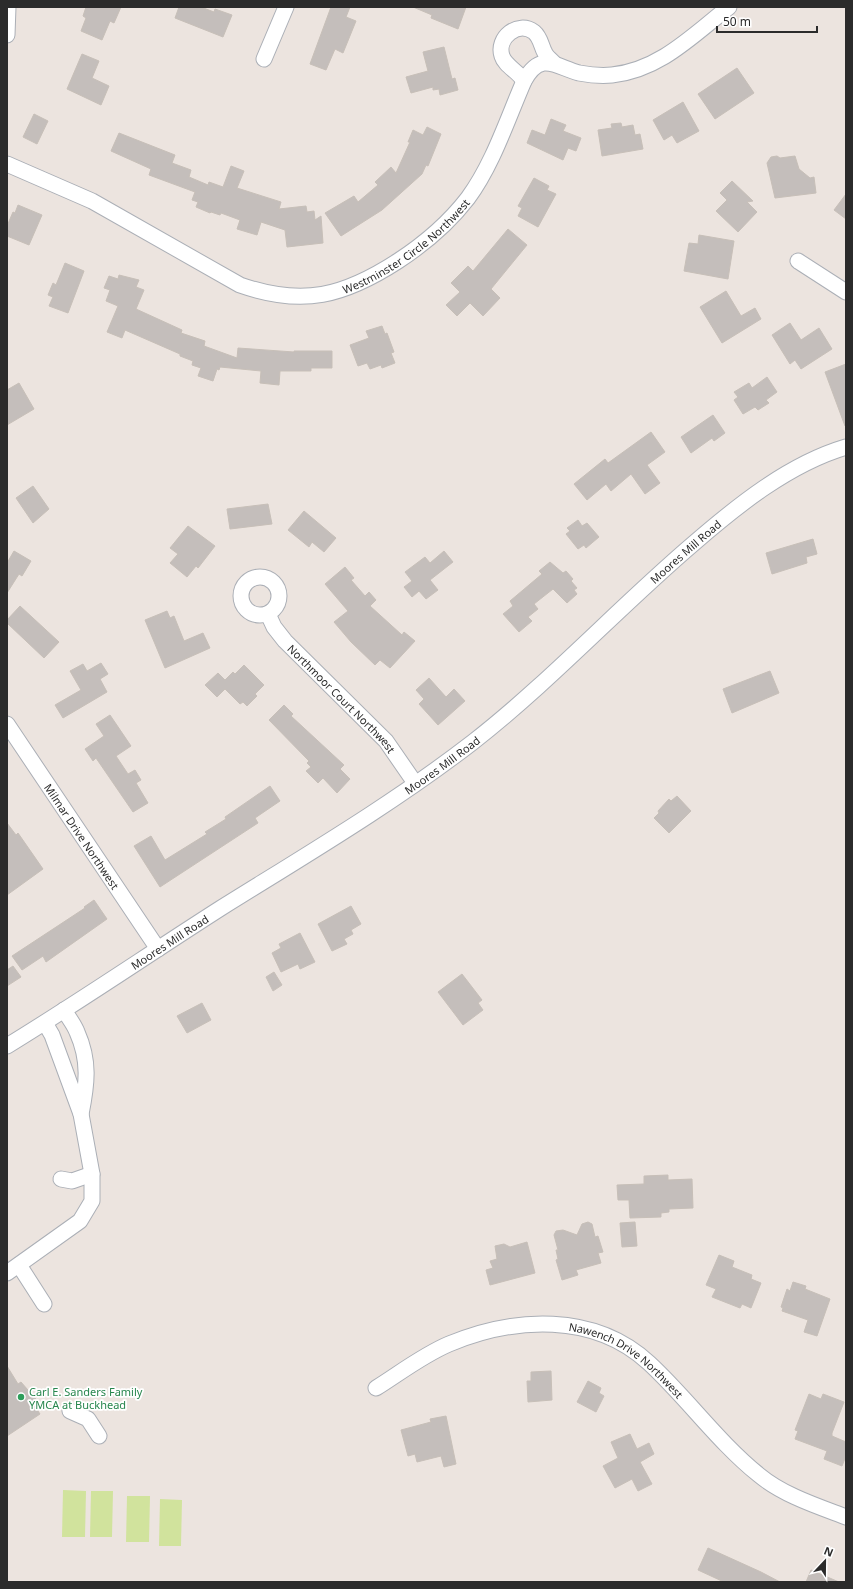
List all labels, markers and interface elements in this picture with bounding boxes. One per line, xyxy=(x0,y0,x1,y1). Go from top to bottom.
scale bar xyxy=(717,8,817,34)
text: 50 m xyxy=(723,13,751,30)
street label: Westminster Circle Northwest xyxy=(340,195,472,296)
street label: Moores Mill Road xyxy=(646,516,724,586)
street label: Northmoor Court Northwest xyxy=(285,641,399,756)
street label: Moores Mill Road xyxy=(401,732,483,797)
street label: Milmar Drive Northwest xyxy=(41,780,123,892)
street label: Moores Mill Road xyxy=(128,911,211,972)
street label: Nawench Drive Northwest xyxy=(568,1318,687,1401)
place label: Carl E. Sanders Family YMCA at Buckhead xyxy=(29,1384,143,1412)
marker: Carl E. Sanders Family YMCA at Buckhead xyxy=(16,1392,26,1402)
north arrow xyxy=(805,1541,845,1581)
text: N xyxy=(822,1543,836,1560)

